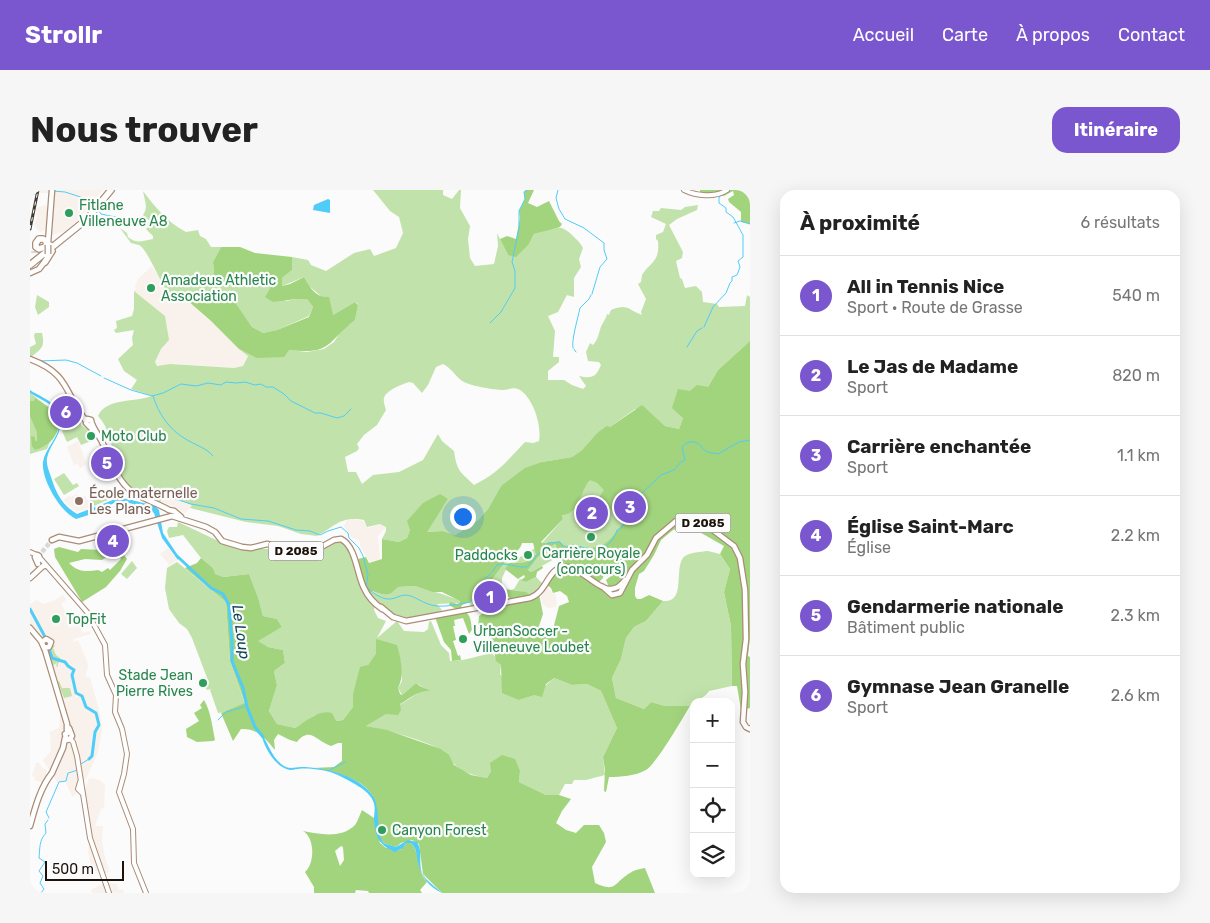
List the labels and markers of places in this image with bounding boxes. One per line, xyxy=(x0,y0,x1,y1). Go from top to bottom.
place label: Fitlane Villeneuve A8 xyxy=(79,197,168,230)
marker: Fitlane Villeneuve A8 xyxy=(63,207,75,219)
place label: Amadeus Athletic Association xyxy=(161,272,276,305)
marker: Amadeus Athletic Association xyxy=(145,282,157,294)
pin: 6 xyxy=(50,393,82,431)
place label: Moto Club xyxy=(101,428,167,445)
marker: Moto Club xyxy=(85,430,97,442)
pin: 5 xyxy=(91,444,123,482)
place label: École maternelle Les Plans xyxy=(89,484,198,518)
pin: 3 xyxy=(614,488,646,526)
pin: 2 xyxy=(576,494,608,532)
marker: École maternelle Les Plans xyxy=(73,495,85,507)
pin: 4 xyxy=(97,522,129,560)
marker: Carrière Royale (concours) xyxy=(585,531,597,543)
place label: Carrière Royale (concours) xyxy=(542,545,640,578)
place label: Paddocks xyxy=(455,547,518,564)
marker: Paddocks xyxy=(522,549,534,561)
pin: 1 xyxy=(474,578,506,616)
place label: TopFit xyxy=(66,611,107,628)
marker: TopFit xyxy=(50,613,62,625)
place label: UrbanSoccer - Villeneuve Loubet xyxy=(473,623,590,656)
marker: UrbanSoccer - Villeneuve Loubet xyxy=(457,633,469,645)
place label: Stade Jean Pierre Rives xyxy=(116,667,193,700)
marker: Stade Jean Pierre Rives xyxy=(197,677,209,689)
place label: Canyon Forest xyxy=(392,822,487,839)
marker: Canyon Forest xyxy=(376,824,388,836)

